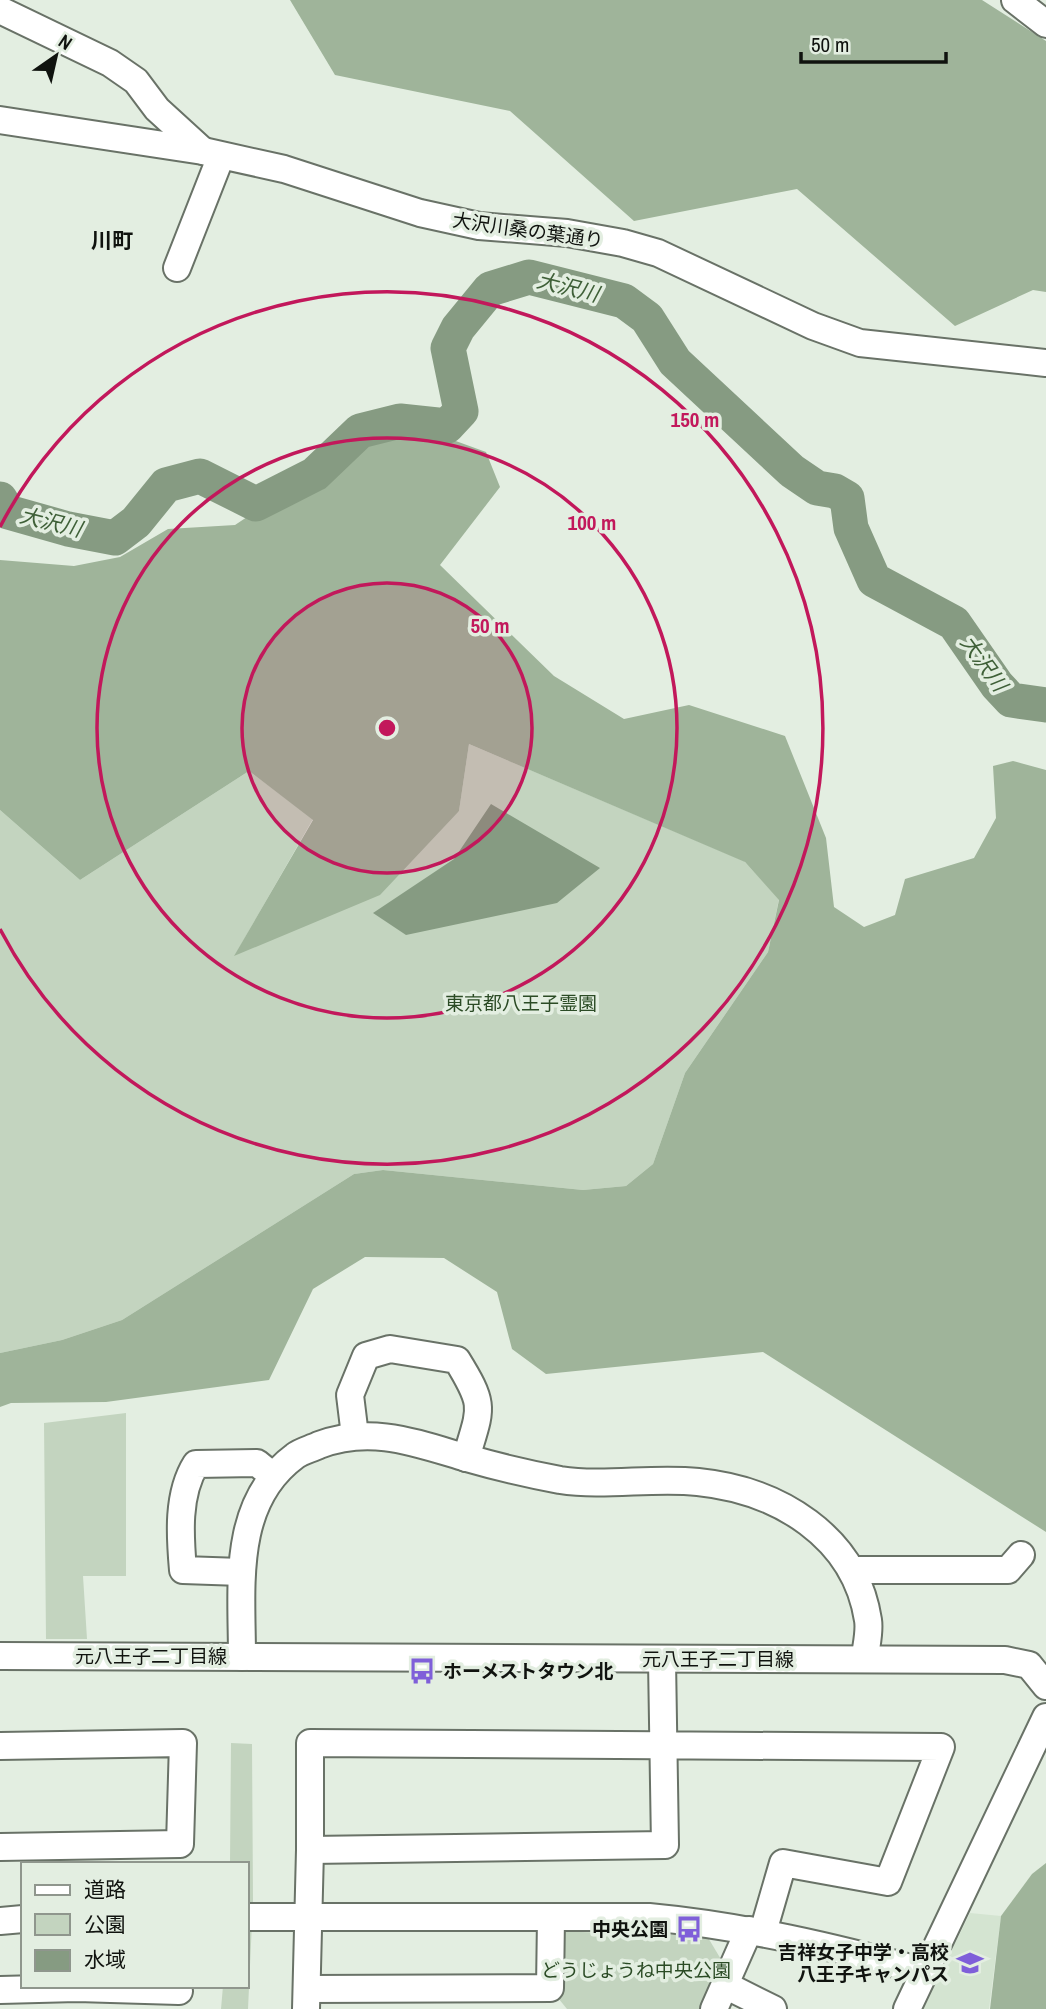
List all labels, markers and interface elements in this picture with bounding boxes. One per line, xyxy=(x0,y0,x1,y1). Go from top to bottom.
north arrow xyxy=(21,21,91,91)
scale bar xyxy=(801,21,946,65)
text: N xyxy=(54,28,77,56)
text: 50 m xyxy=(811,30,849,59)
street label: 大沢川桑の葉通り xyxy=(451,207,605,253)
district label: 川町 xyxy=(91,226,133,255)
water label: 大沢川 xyxy=(534,265,604,309)
text: 150 m xyxy=(671,405,719,434)
water label: 大沢川 xyxy=(17,500,87,544)
text: 100 m xyxy=(568,508,616,537)
text: 50 m xyxy=(470,611,510,640)
water label: 大沢川 xyxy=(954,629,1015,699)
centre of rings xyxy=(375,716,399,740)
park label: 東京都八王子霊園 xyxy=(445,990,597,1016)
street label: 元八王子二丁目線 xyxy=(75,1643,227,1669)
street label: 元八王子二丁目線 xyxy=(642,1646,794,1672)
bus stop icon: ホーメストタウン北 xyxy=(407,1656,437,1686)
place label: ホーメストタウン北 xyxy=(443,1658,613,1684)
legend xyxy=(21,1862,248,1988)
text: 道路 xyxy=(84,1875,126,1904)
text: 公園 xyxy=(84,1910,126,1939)
bus stop icon: 中央公園 xyxy=(674,1914,704,1944)
place label: 中央公園 xyxy=(592,1916,668,1942)
place label: 吉祥女子中学・高校 八王子キャンパス xyxy=(778,1939,949,1987)
text: 水域 xyxy=(84,1945,126,1974)
school or university icon: 吉祥女子中学・高校 八王子キャンパス xyxy=(955,1948,985,1978)
park label: どうじょうね中央公園 xyxy=(541,1957,731,1983)

